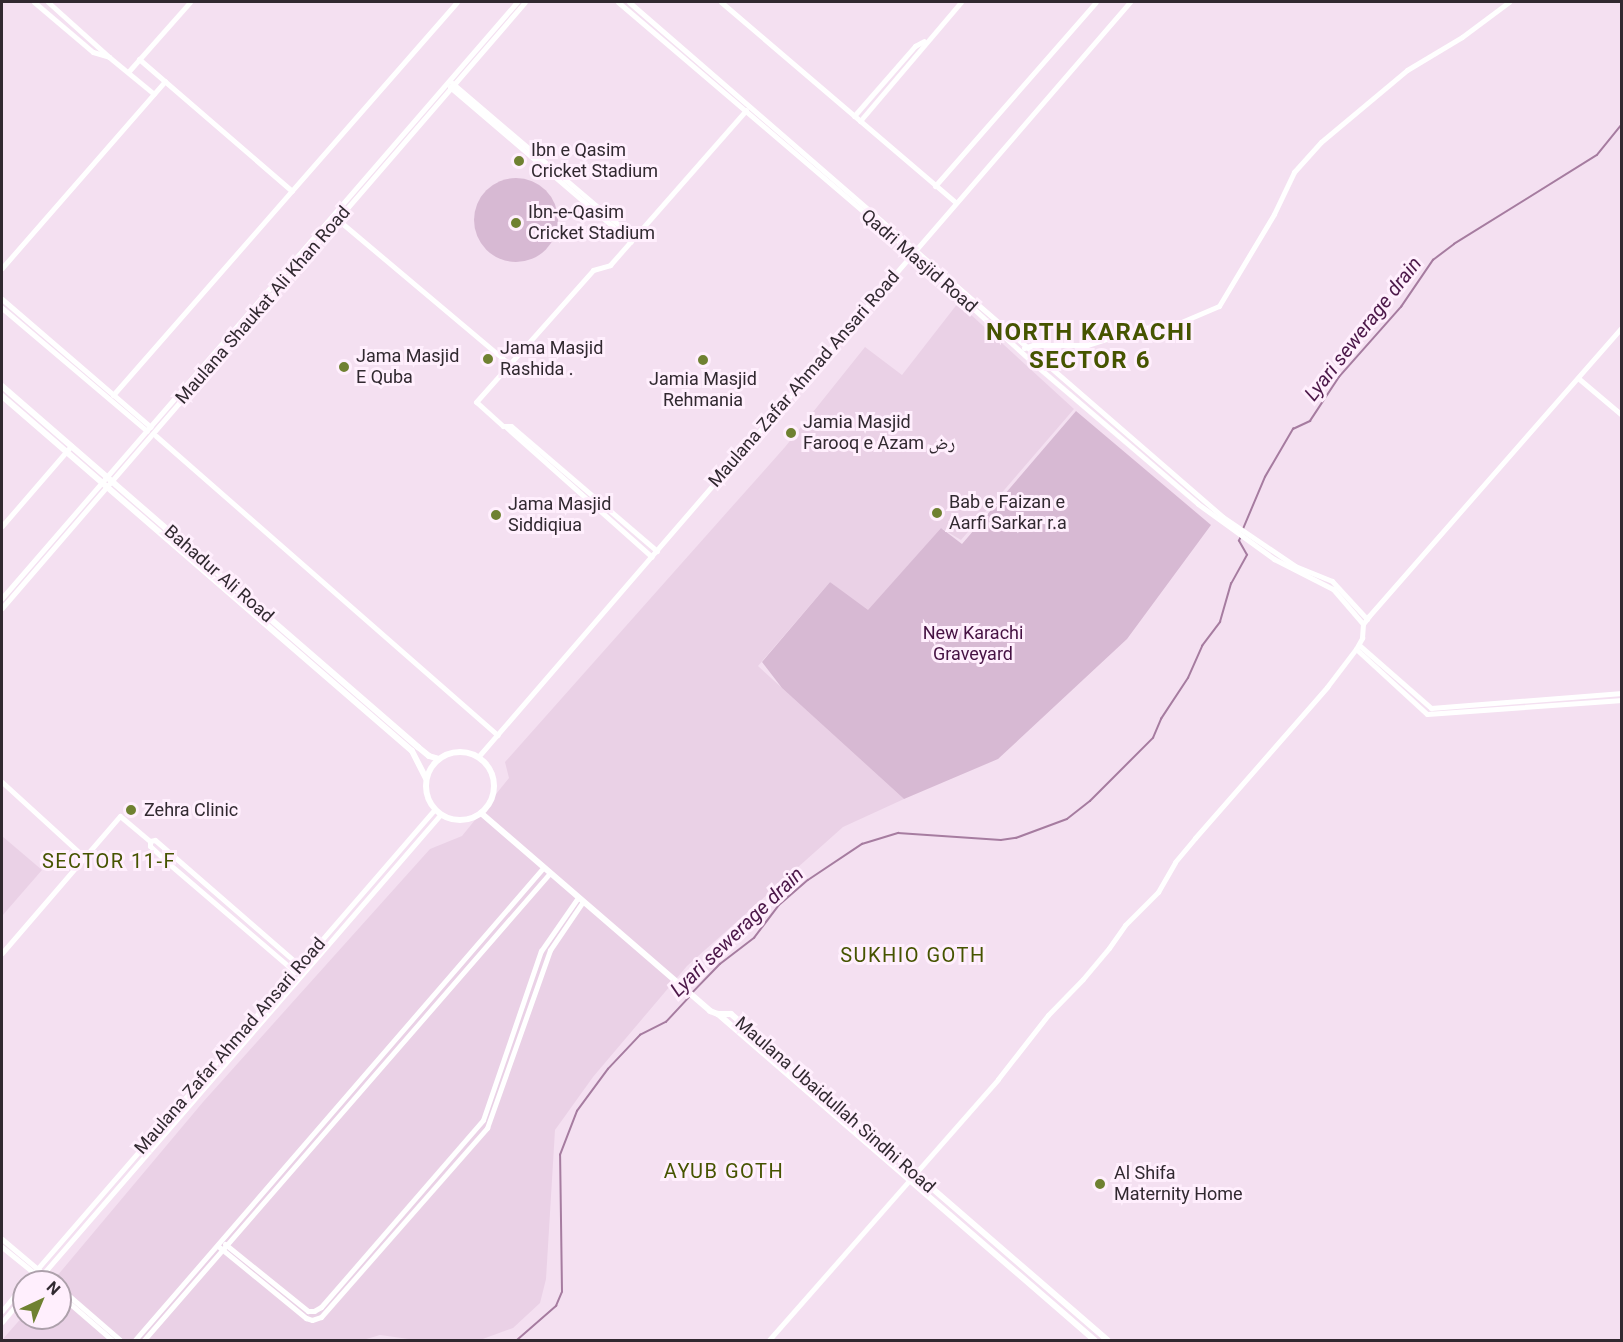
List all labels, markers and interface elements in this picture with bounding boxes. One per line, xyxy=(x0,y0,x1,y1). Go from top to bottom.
place label: Ibn e Qasim Cricket Stadium xyxy=(531,140,658,182)
marker: Ibn e Qasim Cricket Stadium xyxy=(512,154,526,168)
street label: Maulana Shaukat Ali Khan Road xyxy=(171,202,355,408)
place label: Ibn-e-Qasim Cricket Stadium xyxy=(528,202,655,244)
street label: Qadri Masjid Road xyxy=(857,205,981,317)
marker: Ibn-e-Qasim Cricket Stadium xyxy=(509,216,523,230)
water label: Lyari sewerage drain xyxy=(1299,252,1427,406)
street label: Maulana Zafar Ahmad Ansari Road xyxy=(704,266,904,492)
district label: NORTH KARACHI SECTOR 6 xyxy=(986,319,1194,375)
place label: Jama Masjid Rashida . xyxy=(500,338,603,380)
place label: Jama Masjid E Quba xyxy=(356,346,459,388)
marker: Jama Masjid Rashida . xyxy=(481,352,495,366)
marker: Jamia Masjid Rehmania xyxy=(696,353,710,367)
marker: Jama Masjid E Quba xyxy=(337,360,351,374)
place label: Jamia Masjid Rehmania xyxy=(649,369,757,412)
place label: Jamia Masjid Farooq e Azam رض xyxy=(803,412,955,454)
marker: Jamia Masjid Farooq e Azam رض xyxy=(784,426,798,440)
place label: Bab e Faizan e Aarfi Sarkar r.a xyxy=(949,492,1067,534)
place label: Jama Masjid Siddiqiua xyxy=(508,494,611,536)
marker: Bab e Faizan e Aarfi Sarkar r.a xyxy=(930,506,944,520)
marker: Jama Masjid Siddiqiua xyxy=(489,508,503,522)
street label: Bahadur Ali Road xyxy=(160,521,278,627)
park label: New Karachi Graveyard xyxy=(923,623,1023,666)
place label: Zehra Clinic xyxy=(144,799,238,821)
marker: Zehra Clinic xyxy=(122,801,140,819)
district label: SECTOR 11-F xyxy=(42,849,176,873)
water label: Lyari sewerage drain xyxy=(665,862,809,1002)
street label: Maulana Zafar Ahmad Ansari Road xyxy=(130,933,330,1159)
district label: SUKHIO GOTH xyxy=(840,943,986,967)
street label: Maulana Ubaidullah Sindhi Road xyxy=(731,1012,939,1198)
district label: AYUB GOTH xyxy=(664,1159,784,1183)
place label: Al Shifa Maternity Home xyxy=(1114,1163,1243,1206)
marker: Al Shifa Maternity Home xyxy=(1091,1175,1109,1193)
north arrow xyxy=(12,1270,72,1330)
text: N xyxy=(43,1277,64,1299)

